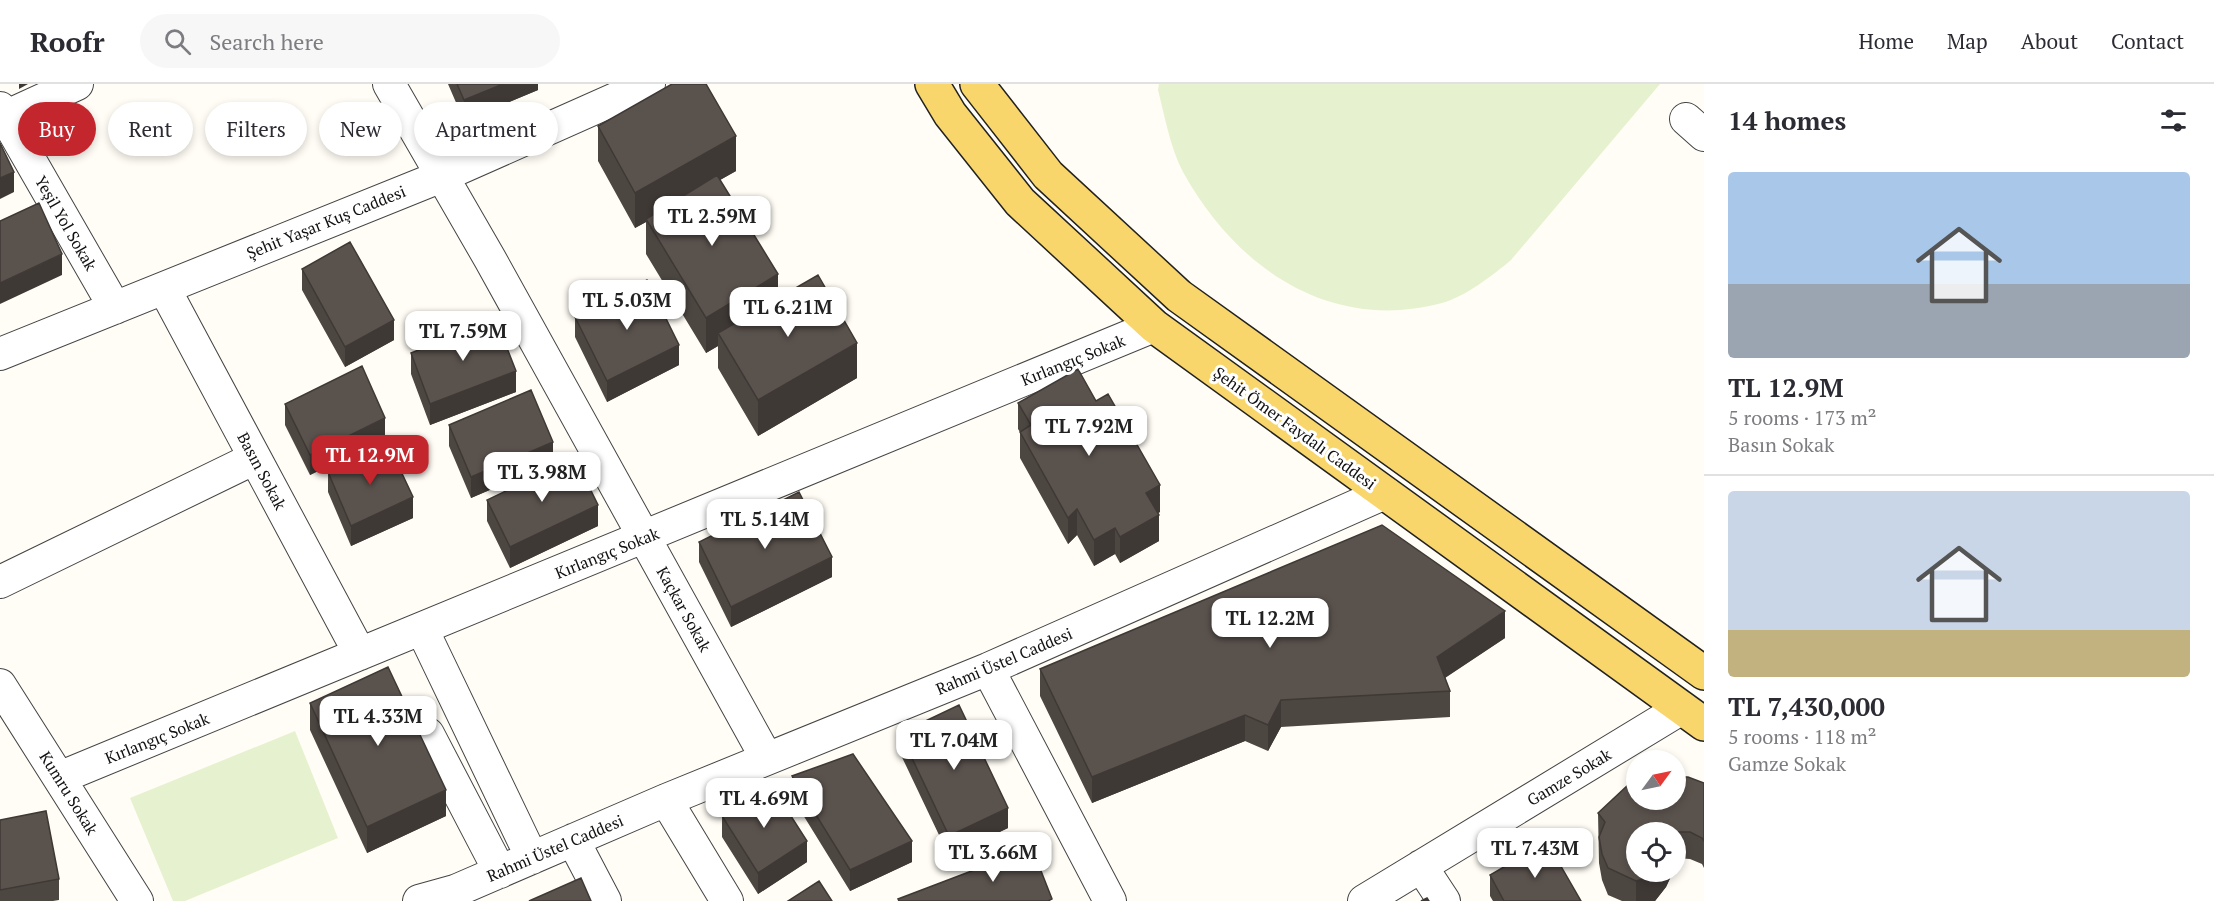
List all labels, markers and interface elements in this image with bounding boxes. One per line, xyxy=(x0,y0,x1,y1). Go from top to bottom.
search box xyxy=(140,14,560,68)
text: Roofr xyxy=(30,23,104,60)
icon: search xyxy=(161,25,194,58)
text: Search here xyxy=(209,27,324,56)
text: Home xyxy=(1858,27,1914,55)
text: Map xyxy=(1947,27,1988,55)
text: About xyxy=(2021,27,2078,55)
text: Contact xyxy=(2111,27,2184,55)
chip: Buy xyxy=(18,102,96,156)
chip: Rent xyxy=(108,102,193,156)
chip: Filters xyxy=(205,102,307,156)
chip: New xyxy=(319,102,402,156)
chip: Apartment xyxy=(414,102,558,156)
text: 14 homes xyxy=(1728,103,1846,137)
icon: filters xyxy=(2157,104,2190,137)
street label: Yeşil Yol Sokak xyxy=(30,172,102,275)
street label: Şehit Yaşar Kuş Caddesi xyxy=(243,180,409,264)
pin: TL 2.59M xyxy=(650,196,774,247)
text: TL 2.59M xyxy=(668,202,756,229)
icon: home xyxy=(1905,211,2013,319)
pin: TL 5.03M xyxy=(565,280,689,331)
text: TL 5.03M xyxy=(583,286,671,313)
pin: TL 6.21M xyxy=(726,287,850,338)
text: TL 6.21M xyxy=(744,293,832,320)
pin: TL 7.59M xyxy=(401,311,525,362)
text: TL 7.59M xyxy=(419,317,507,344)
street label: Kırlangıç Sokak xyxy=(1018,329,1129,391)
street label: Şehit Ömer Faydalı Caddesi xyxy=(1209,362,1381,495)
text: TL 12.9M xyxy=(1728,370,1843,404)
text: 5 rooms · 173 m² xyxy=(1728,404,1876,431)
pin: TL 7.92M xyxy=(1027,406,1151,457)
text: TL 7.92M xyxy=(1045,412,1133,439)
street label: Basın Sokak xyxy=(232,428,292,514)
text: Basın Sokak xyxy=(1728,431,1834,458)
pin: TL 12.9M xyxy=(308,435,432,486)
text: TL 12.9M xyxy=(326,441,414,468)
pin: TL 3.98M xyxy=(480,452,604,503)
text: TL 3.98M xyxy=(498,458,586,485)
pin: TL 5.14M xyxy=(703,499,827,550)
text: TL 5.14M xyxy=(721,505,809,532)
street label: Kırlangıç Sokak xyxy=(552,522,663,584)
icon: home xyxy=(1905,530,2013,638)
street label: Kaçkar Sokak xyxy=(652,562,717,656)
pin: TL 12.2M xyxy=(1208,598,1332,649)
text: TL 12.2M xyxy=(1226,604,1314,631)
street label: Rahmi Üstel Caddesi xyxy=(932,622,1076,700)
text: TL 7,430,000 xyxy=(1728,689,1885,723)
pin: TL 4.33M xyxy=(316,696,440,747)
text: TL 4.33M xyxy=(334,702,422,729)
street label: Kırlangıç Sokak xyxy=(102,707,213,769)
pin: TL 7.04M xyxy=(892,720,1016,771)
text: 5 rooms · 118 m² xyxy=(1728,723,1876,750)
text: TL 7.04M xyxy=(910,726,998,753)
street label: Gamze Sokak xyxy=(1523,743,1616,811)
street label: Kumru Sokak xyxy=(35,747,104,840)
north arrow xyxy=(1626,750,1686,810)
map controls xyxy=(1626,750,1686,882)
text: Gamze Sokak xyxy=(1728,750,1846,777)
pin: TL 4.69M xyxy=(702,778,826,829)
text: TL 4.69M xyxy=(720,784,808,811)
street label: Rahmi Üstel Caddesi xyxy=(483,809,627,887)
button: locate xyxy=(1626,822,1686,882)
pin: TL 7.43M xyxy=(1473,828,1597,879)
pin: TL 3.66M xyxy=(931,832,1055,883)
text: TL 7.43M xyxy=(1491,834,1579,861)
text: TL 3.66M xyxy=(949,838,1037,865)

